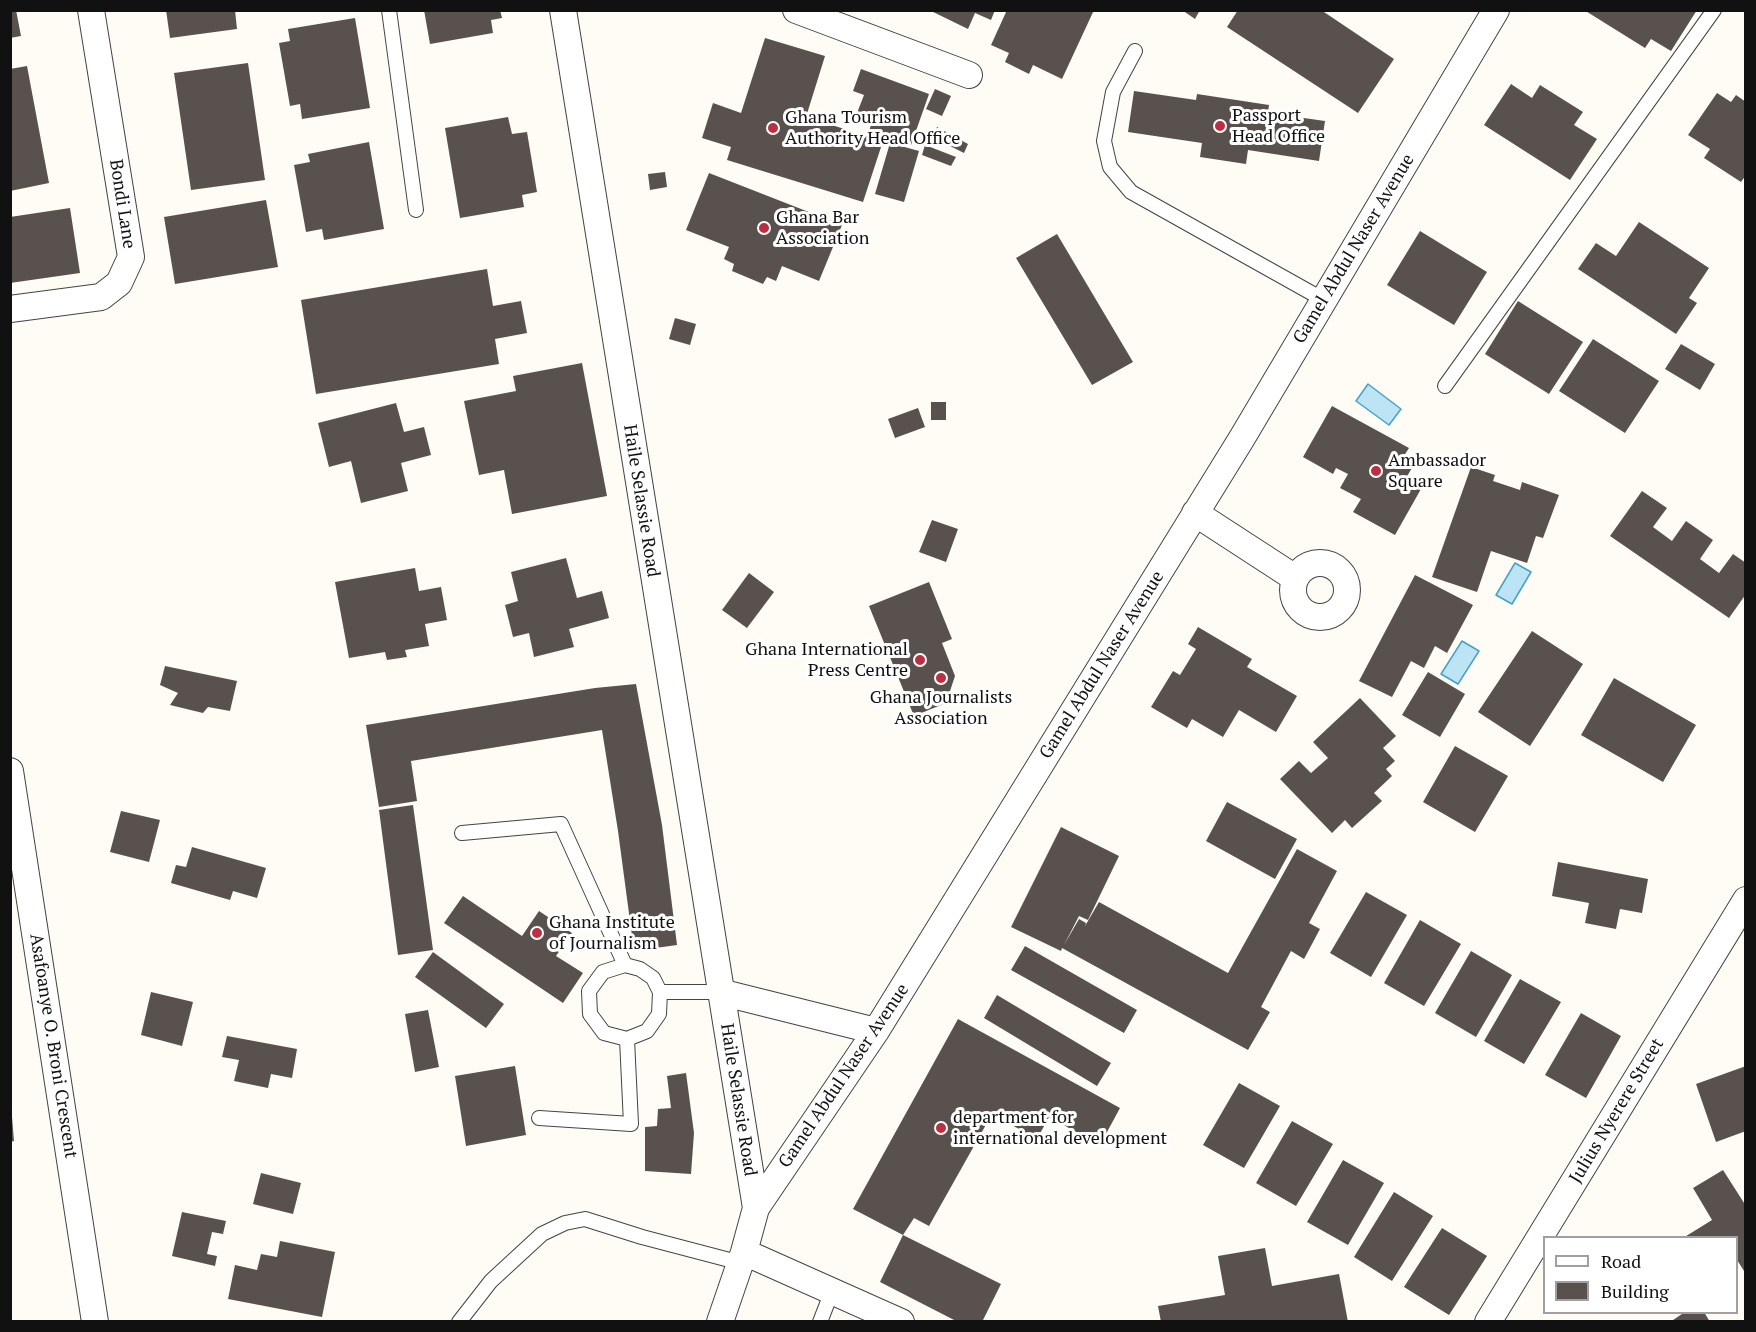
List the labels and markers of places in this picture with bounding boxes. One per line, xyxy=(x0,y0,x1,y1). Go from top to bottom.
place label: Passport Head Office xyxy=(1232,105,1325,148)
place label: Ghana Tourism Authority Head Office xyxy=(785,107,960,150)
marker: Passport Head Office xyxy=(1213,119,1227,133)
marker: Ghana Tourism Authority Head Office xyxy=(766,121,780,135)
place label: Ghana Bar Association xyxy=(776,207,869,250)
marker: Ghana Bar Association xyxy=(757,221,771,235)
place label: Ambassador Square xyxy=(1388,450,1486,492)
marker: Ambassador Square xyxy=(1369,464,1383,478)
place label: Ghana International Press Centre xyxy=(745,639,908,682)
marker: Ghana International Press Centre xyxy=(913,653,927,667)
marker: Ghana Journalists Association xyxy=(934,671,948,685)
place label: Ghana Journalists Association xyxy=(870,687,1012,730)
place label: Ghana Institute of Journalism xyxy=(549,912,675,954)
marker: Ghana Institute of Journalism xyxy=(530,926,544,940)
place label: department for international development xyxy=(953,1107,1167,1150)
marker: department for international development xyxy=(934,1121,948,1135)

